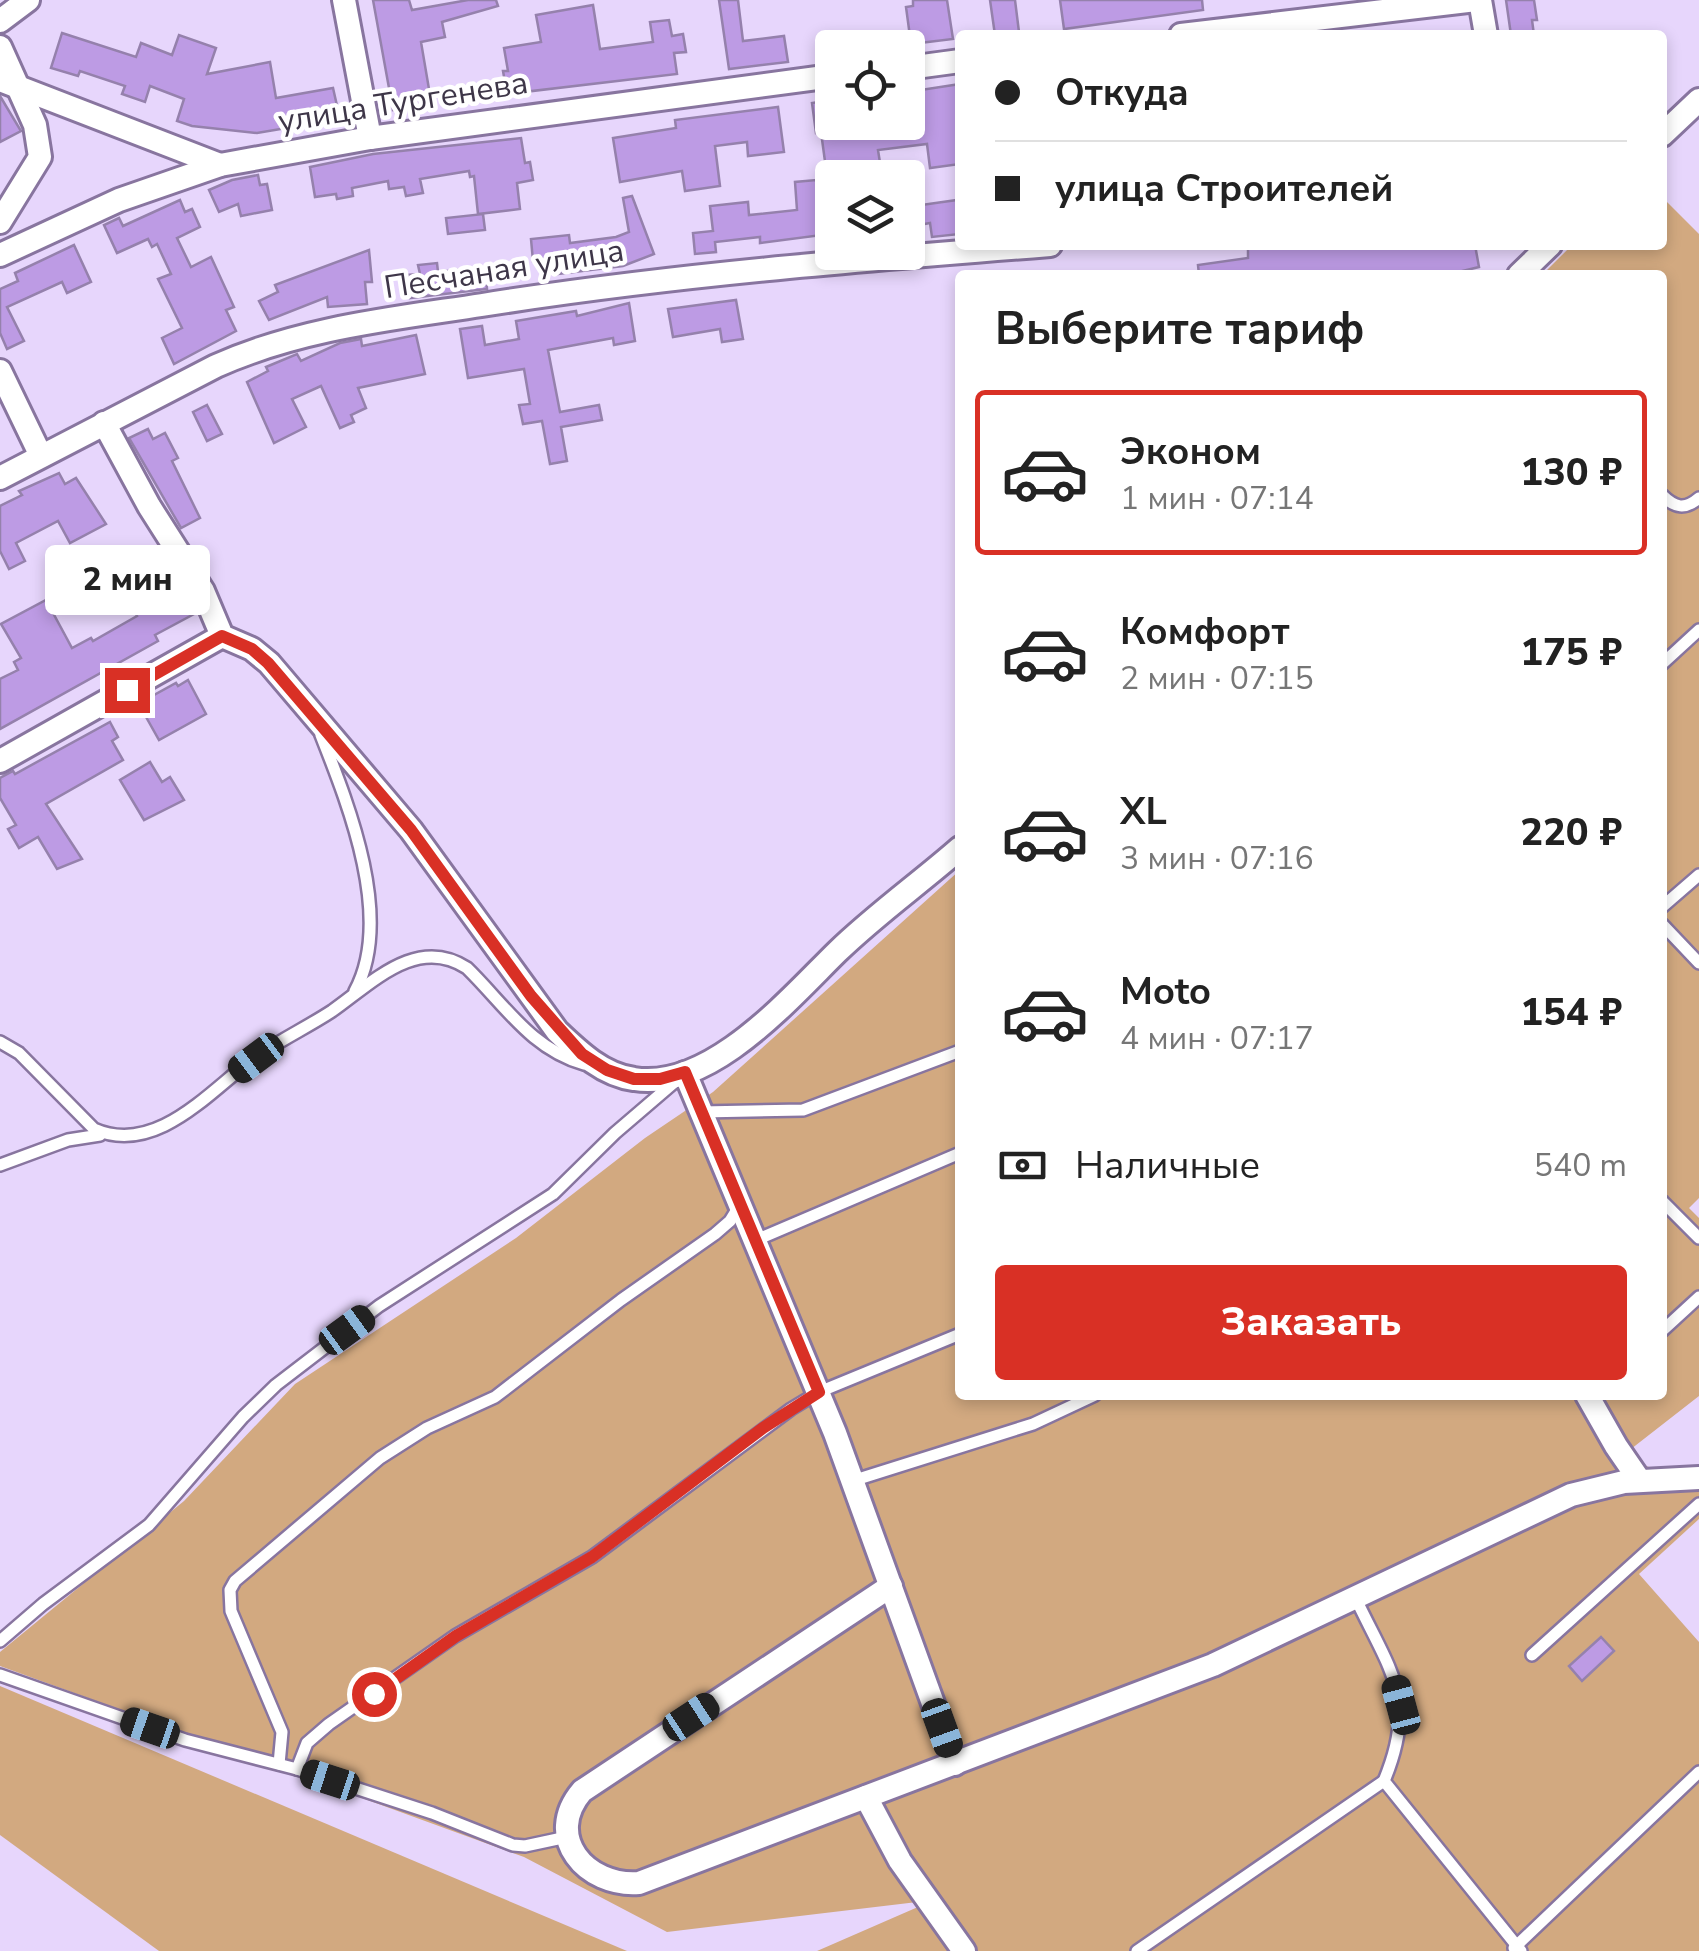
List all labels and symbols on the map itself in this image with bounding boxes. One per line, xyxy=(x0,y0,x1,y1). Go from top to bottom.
street label: улица Тургенева xyxy=(275,61,531,143)
street label: Песчаная улица xyxy=(381,229,627,309)
callout: 2 мин xyxy=(44,545,210,615)
route end xyxy=(105,668,150,713)
car xyxy=(223,1028,289,1088)
car xyxy=(314,1300,380,1360)
route start xyxy=(352,1672,397,1717)
car xyxy=(1379,1672,1423,1738)
car xyxy=(658,1688,724,1746)
car xyxy=(918,1695,966,1761)
car xyxy=(117,1704,183,1752)
car xyxy=(297,1756,363,1804)

